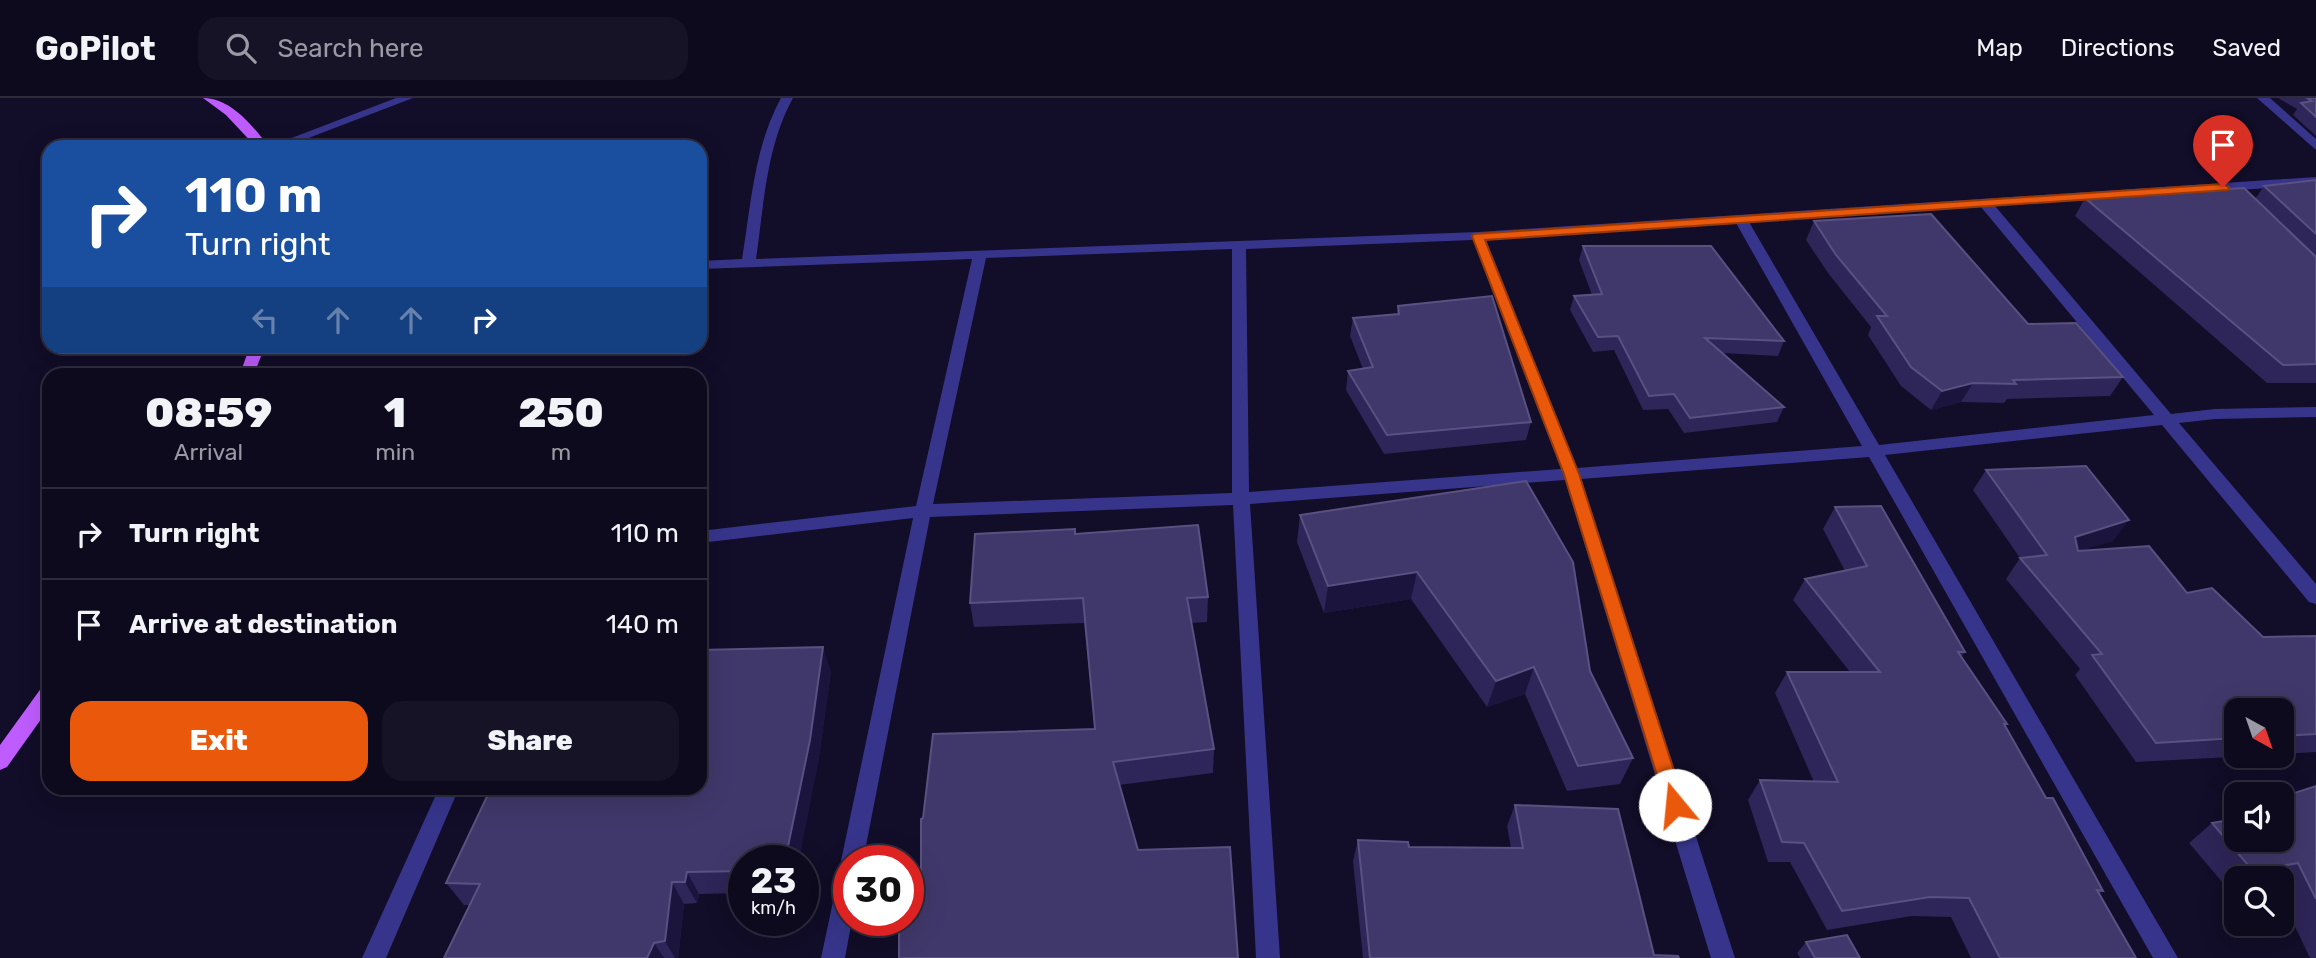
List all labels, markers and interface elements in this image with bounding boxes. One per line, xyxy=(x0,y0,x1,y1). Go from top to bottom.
search box xyxy=(198,17,688,80)
text: GoPilot xyxy=(35,29,156,68)
icon: search xyxy=(222,29,260,67)
text: Search here xyxy=(278,33,423,64)
text: Map xyxy=(1976,34,2023,62)
text: Directions xyxy=(2061,34,2174,62)
text: Saved xyxy=(2212,34,2281,62)
pin xyxy=(2193,115,2253,187)
icon: arrive xyxy=(2204,126,2242,164)
text: 110 m xyxy=(185,166,322,224)
icon: right xyxy=(70,168,161,259)
text: Turn right xyxy=(185,225,330,263)
icon: left xyxy=(246,301,284,339)
icon: ahead xyxy=(319,301,357,339)
icon: ahead xyxy=(392,301,430,339)
icon: right xyxy=(465,301,503,339)
text: 08:59 xyxy=(145,388,272,438)
text: 1 xyxy=(384,388,406,438)
text: 250 xyxy=(518,388,604,438)
text: Arrival xyxy=(174,438,243,466)
text: min xyxy=(375,438,415,466)
text: m xyxy=(551,438,571,466)
icon: right xyxy=(70,515,108,553)
text: Turn right xyxy=(129,518,259,549)
text: 110 m xyxy=(611,518,679,549)
icon: arrive xyxy=(70,606,108,644)
text: Arrive at destination xyxy=(129,609,397,640)
text: 140 m xyxy=(606,609,679,640)
north arrow xyxy=(2224,698,2294,768)
map controls xyxy=(2224,698,2294,936)
button: Exit xyxy=(70,701,368,781)
button: Share xyxy=(382,701,679,781)
position arrow xyxy=(1638,768,1712,842)
button: sound xyxy=(2224,782,2294,852)
speed limit sign: 30 xyxy=(833,845,924,936)
text: 23 xyxy=(751,860,796,902)
button: search xyxy=(2224,866,2294,936)
text: km/h xyxy=(751,897,796,919)

